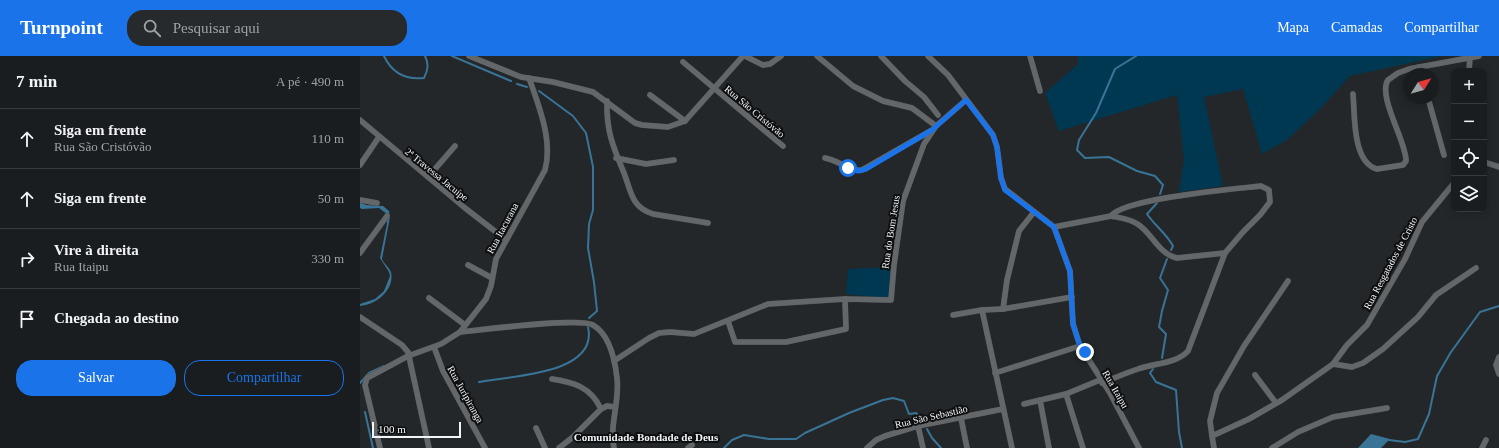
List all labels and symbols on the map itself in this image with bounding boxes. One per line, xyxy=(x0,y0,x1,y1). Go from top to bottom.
north arrow xyxy=(1403,68,1439,104)
street label: Rua São Cristóvão xyxy=(722,83,787,140)
street label: 2ª Travessa Jacuípe xyxy=(403,146,471,203)
route start xyxy=(839,159,857,177)
street label: Rua do Bom Jesus xyxy=(879,194,902,270)
street label: Rua Itacurana xyxy=(484,201,521,255)
street label: Rua Resgatados de Cristo xyxy=(1361,215,1419,311)
route end xyxy=(1076,343,1094,361)
street label: Rua Juripiranga xyxy=(445,364,486,425)
street label: Rua Itaipu xyxy=(1100,368,1131,410)
street label: Rua São Sebastião xyxy=(894,403,969,430)
scale bar xyxy=(372,420,461,439)
district label: Comunidade Bondade de Deus xyxy=(574,431,719,443)

